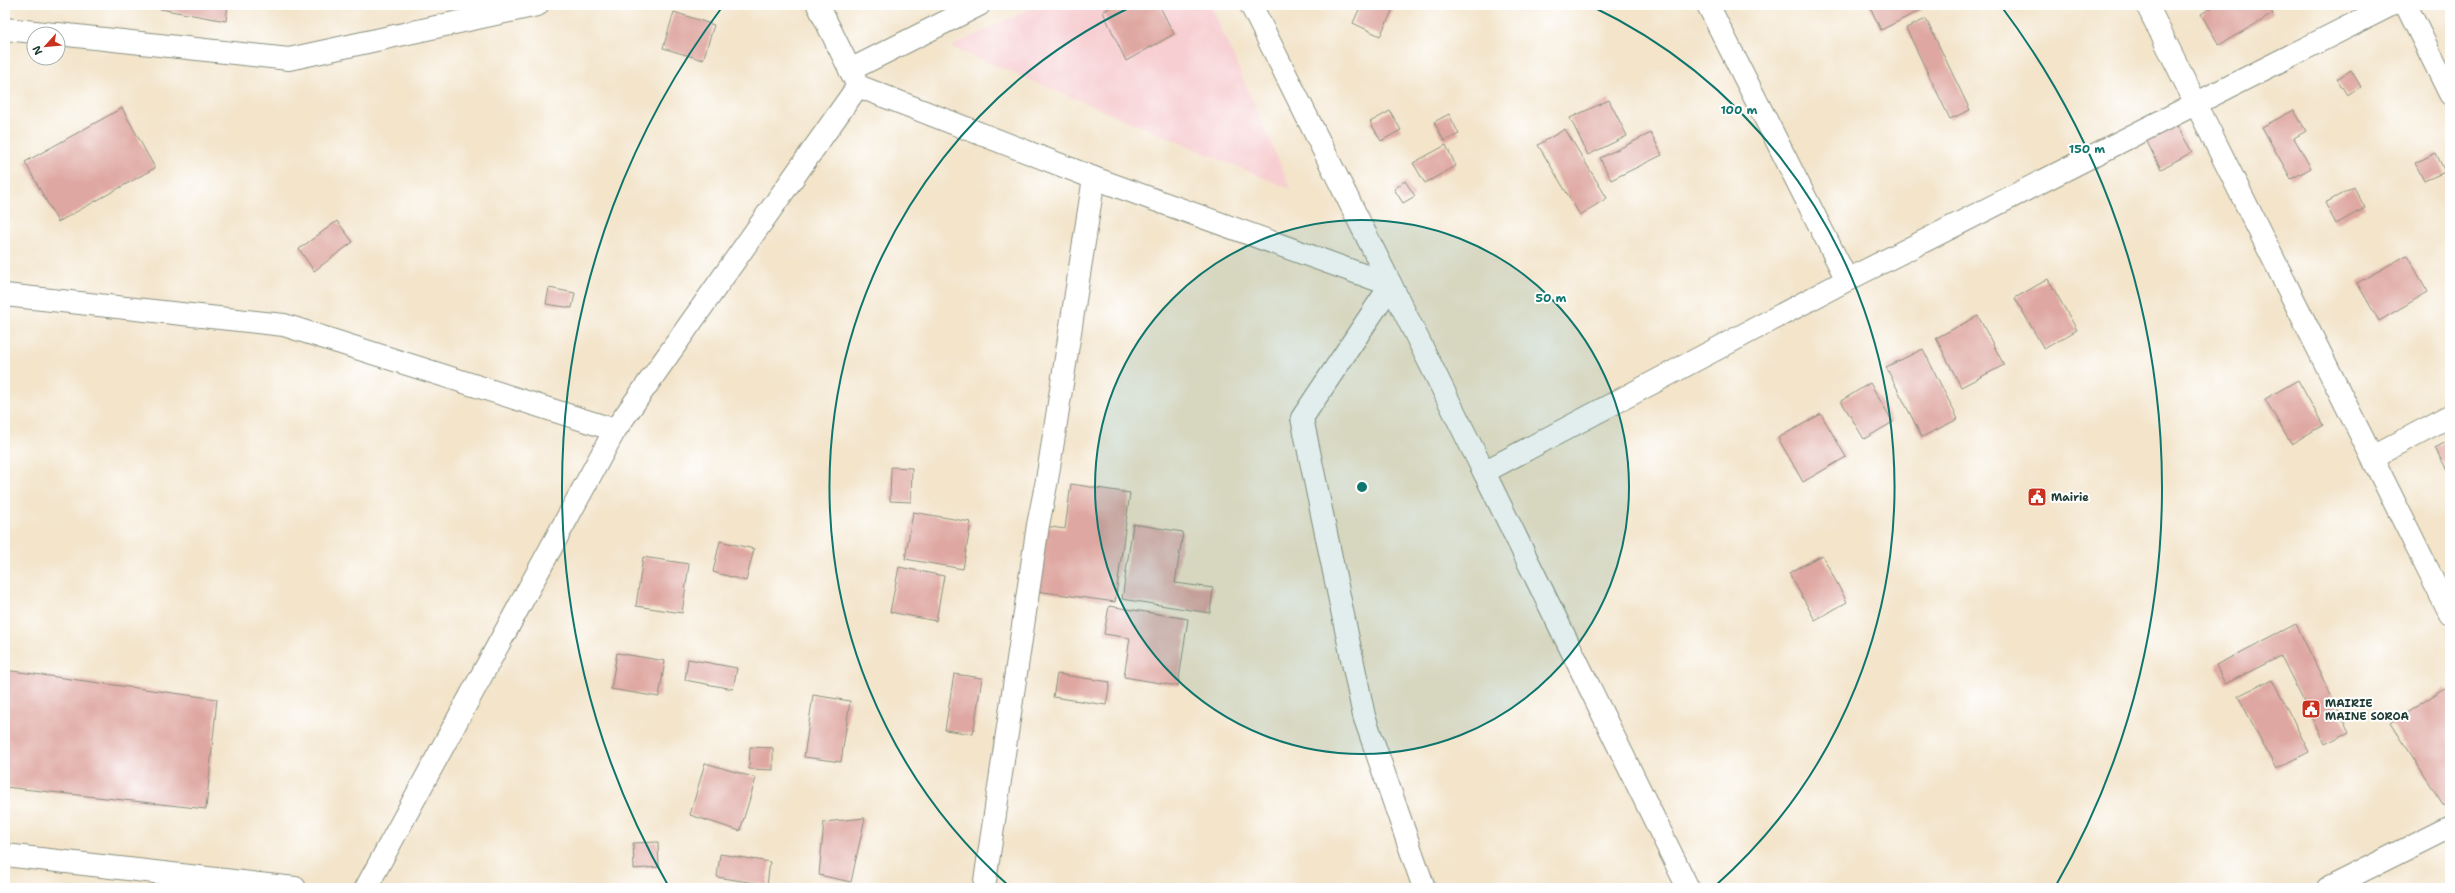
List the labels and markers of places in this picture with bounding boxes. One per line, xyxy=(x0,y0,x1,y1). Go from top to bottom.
centre of rings xyxy=(1355,480,1369,494)
public building icon: Mairie xyxy=(2026,486,2048,508)
place label: Mairie xyxy=(2051,490,2089,505)
place label: MAIRIE MAINE SOROA xyxy=(2325,696,2410,724)
public building icon: MAIRIE MAINE SOROA xyxy=(2300,698,2322,720)

